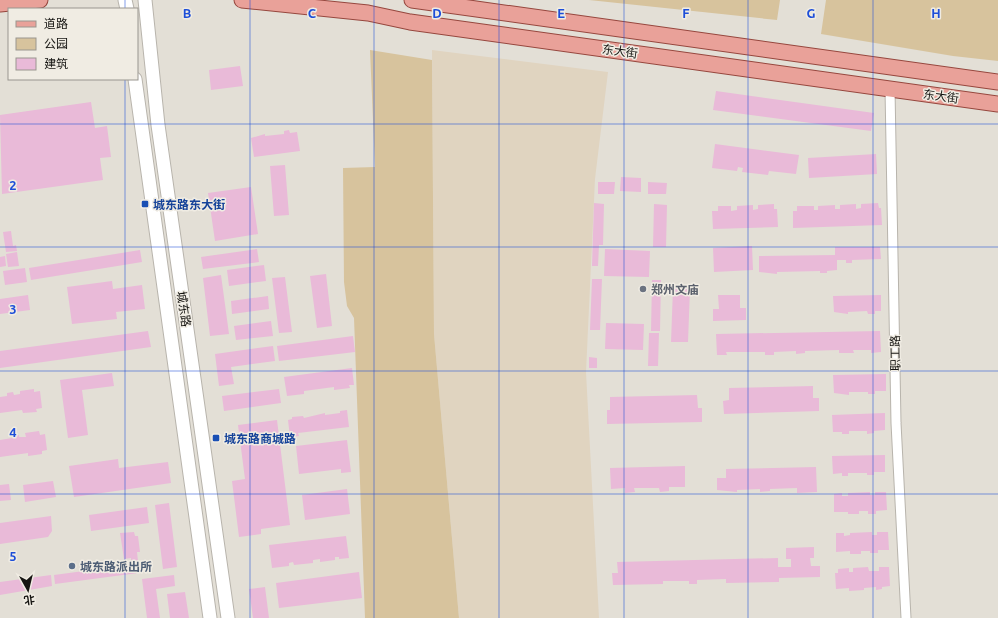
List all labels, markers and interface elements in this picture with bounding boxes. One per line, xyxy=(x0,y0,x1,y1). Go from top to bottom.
text: B xyxy=(183,6,192,20)
text: C xyxy=(308,6,317,20)
text: D xyxy=(432,6,442,20)
text: E xyxy=(557,6,565,20)
text: F xyxy=(682,6,690,20)
text: G xyxy=(807,6,816,20)
text: H xyxy=(931,6,941,20)
legend xyxy=(8,8,138,80)
text: 道路 xyxy=(44,17,68,30)
text: 公园 xyxy=(44,37,68,50)
street label: 东大街 xyxy=(601,42,639,60)
text: 建筑 xyxy=(44,57,68,70)
street label: 东大街 xyxy=(922,87,960,105)
text: 2 xyxy=(9,178,17,192)
place label: 城东路东大街 xyxy=(153,198,225,211)
marker: 城东路东大街 xyxy=(140,199,150,209)
place label: 郑州文庙 xyxy=(651,283,699,296)
marker: 郑州文庙 xyxy=(638,284,648,294)
street label: 城东路 xyxy=(175,290,193,328)
text: 3 xyxy=(9,302,17,316)
street label: 职工路 xyxy=(888,335,902,371)
text: 4 xyxy=(9,425,17,439)
place label: 城东路商城路 xyxy=(224,432,296,445)
marker: 城东路商城路 xyxy=(211,433,221,443)
text: 5 xyxy=(9,549,17,563)
place label: 城东路派出所 xyxy=(80,560,152,573)
marker: 城东路派出所 xyxy=(67,561,77,571)
north arrow xyxy=(8,570,48,610)
text: 北 xyxy=(23,593,36,607)

